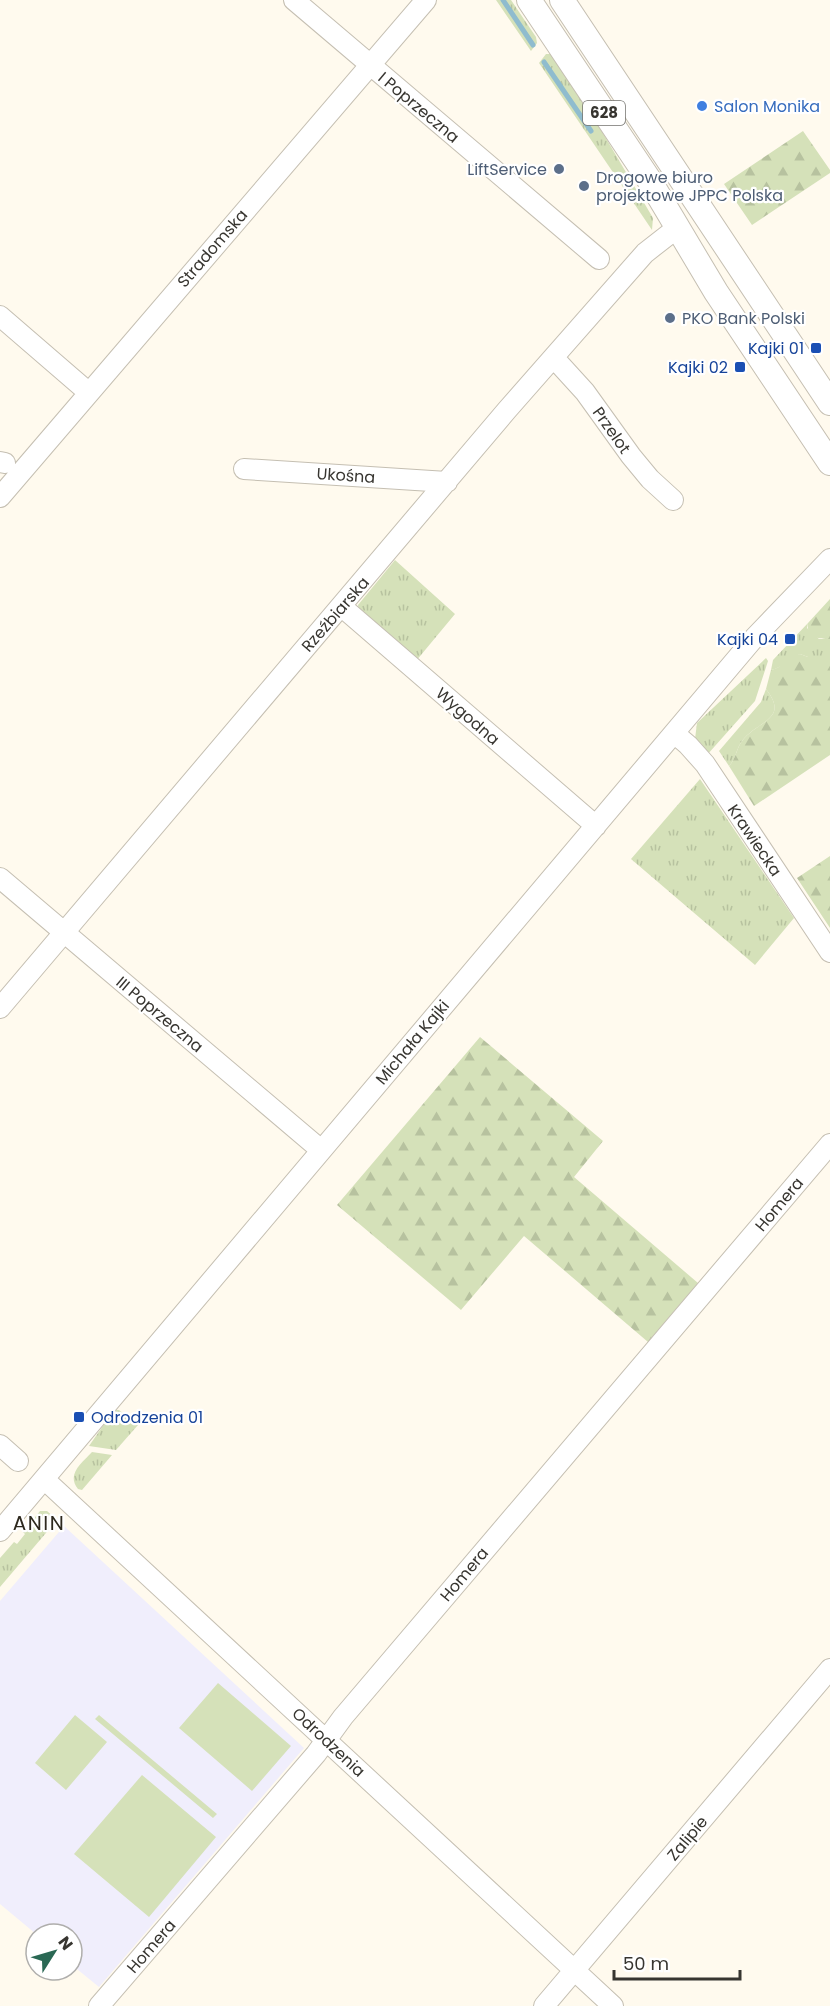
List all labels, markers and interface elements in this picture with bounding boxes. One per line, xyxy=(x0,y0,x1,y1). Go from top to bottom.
street label: I Poprzeczna xyxy=(373,67,464,148)
place label: Salon Monika xyxy=(714,95,820,118)
marker: Salon Monika xyxy=(695,99,709,113)
road number: 628 xyxy=(583,101,625,125)
place label: LiftService xyxy=(467,158,547,181)
marker: LiftService xyxy=(552,162,566,176)
place label: Drogowe biuro projektowe JPPC Polska xyxy=(596,166,783,207)
marker: Drogowe biuro projektowe JPPC Polska xyxy=(577,179,591,193)
street label: Stradomska xyxy=(172,204,253,292)
place label: PKO Bank Polski xyxy=(682,307,805,330)
marker: PKO Bank Polski xyxy=(663,311,677,325)
place label: Kajki 01 xyxy=(748,337,804,360)
marker: Kajki 01 xyxy=(809,341,823,355)
place label: Kajki 02 xyxy=(668,356,728,379)
marker: Kajki 02 xyxy=(733,360,747,374)
street label: Przelot xyxy=(587,402,636,458)
street label: Ukośna xyxy=(316,462,376,489)
street label: Rzeźbiarska xyxy=(296,572,375,657)
place label: Kajki 04 xyxy=(717,628,778,651)
marker: Kajki 04 xyxy=(783,632,797,646)
street label: Wygodna xyxy=(431,682,504,750)
street label: Krawiecka xyxy=(722,800,787,881)
street label: III Poprzeczna xyxy=(111,971,208,1058)
street label: Michała Kajki xyxy=(370,995,455,1090)
street label: Homera xyxy=(750,1172,809,1236)
place label: Odrodzenia 01 xyxy=(91,1406,203,1429)
marker: Odrodzenia 01 xyxy=(72,1410,86,1424)
district label: ANIN xyxy=(13,1509,65,1537)
street label: Homera xyxy=(435,1542,494,1606)
street label: Odrodzenia xyxy=(287,1702,370,1782)
street label: Zalipie xyxy=(662,1811,713,1866)
street label: Homera xyxy=(122,1914,181,1978)
north arrow xyxy=(24,1922,84,1982)
text: N xyxy=(53,1932,78,1955)
scale bar xyxy=(614,1943,740,1981)
text: 50 m xyxy=(623,1951,669,1976)

